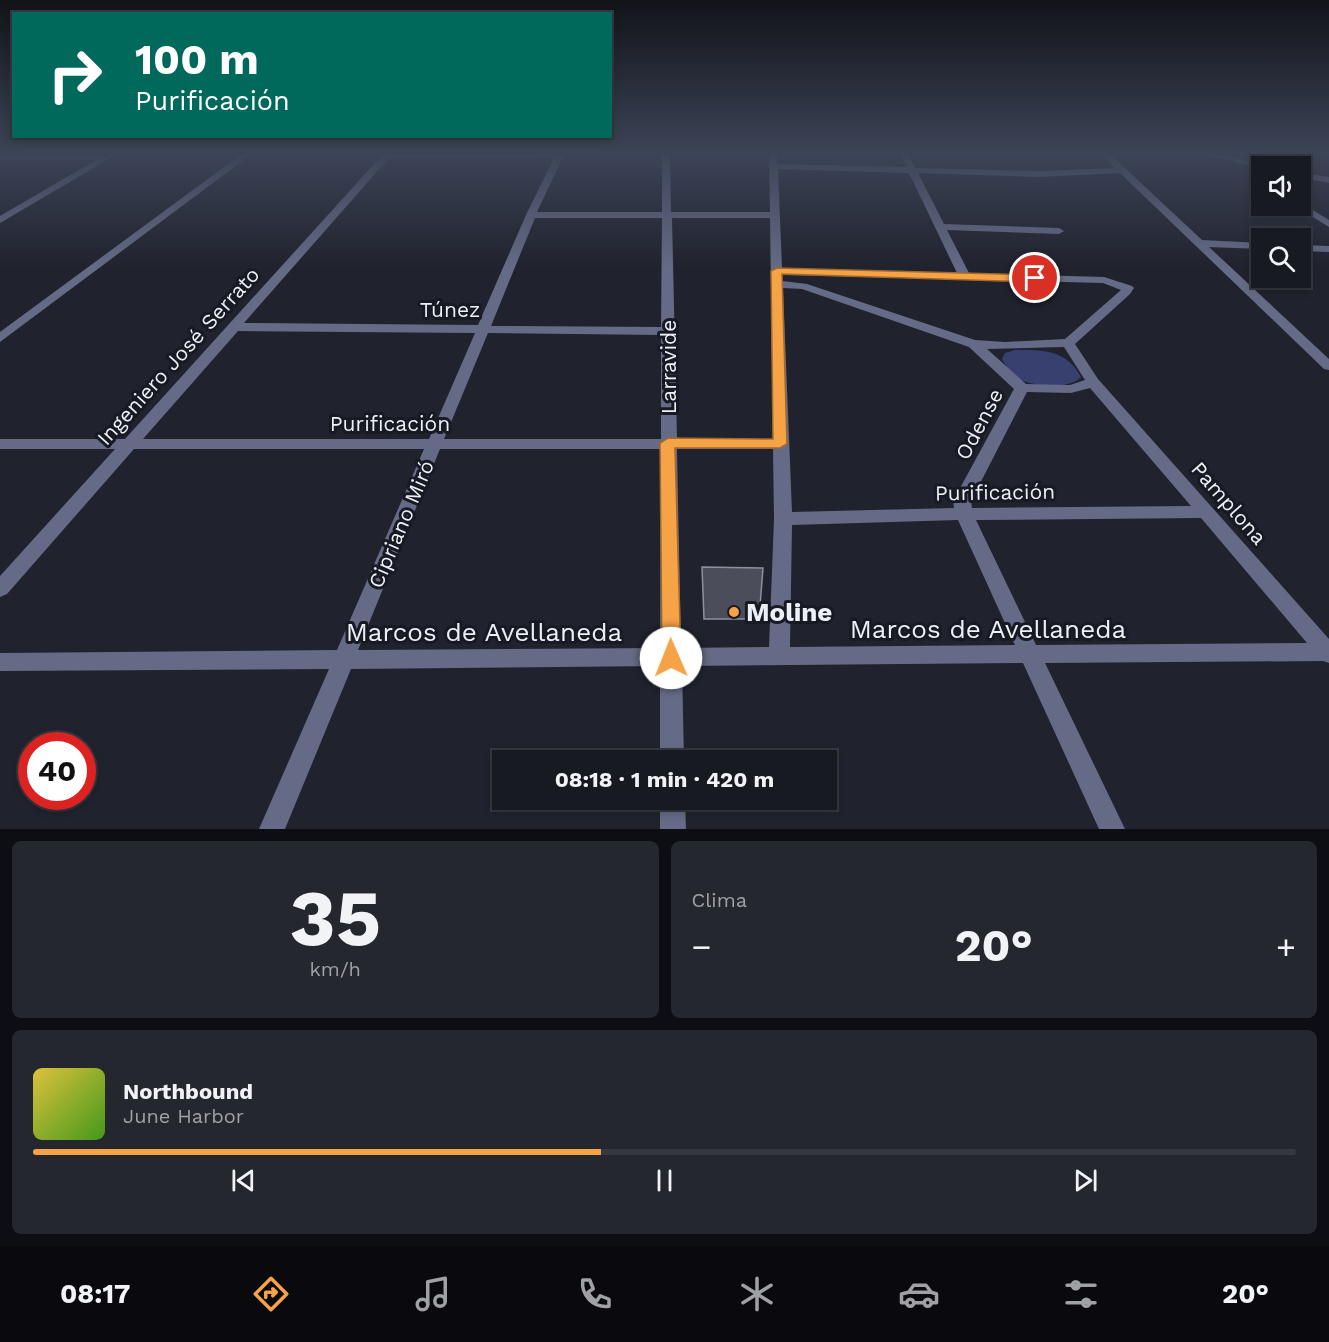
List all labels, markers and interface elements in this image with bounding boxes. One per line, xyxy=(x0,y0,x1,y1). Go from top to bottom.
text: 100 m xyxy=(135,35,259,84)
icon: right xyxy=(36,36,114,114)
text: Purificación xyxy=(135,85,290,117)
map controls xyxy=(1251,156,1311,288)
button: sound xyxy=(1251,156,1311,216)
button: search xyxy=(1251,228,1311,288)
pin xyxy=(1009,252,1060,303)
icon: arrive xyxy=(1018,261,1051,294)
street label: Ingeniero José Serrato xyxy=(92,262,264,450)
street label: Túnez xyxy=(420,297,480,322)
street label: Larravide xyxy=(656,320,681,414)
street label: Odense xyxy=(950,384,1008,464)
street label: Purificación xyxy=(330,411,450,436)
street label: Cipriano Miró xyxy=(363,456,439,592)
street label: Pamplona xyxy=(1186,456,1272,550)
street label: Purificación xyxy=(935,478,1055,506)
place label: Moline xyxy=(746,597,832,627)
marker: Moline xyxy=(727,605,741,619)
street label: Marcos de Avellaneda xyxy=(850,614,1126,644)
street label: Marcos de Avellaneda xyxy=(346,617,622,647)
position arrow xyxy=(639,626,703,690)
speed limit sign: 40 xyxy=(18,732,96,810)
text: 08:18 · 1 min · 420 m xyxy=(555,767,774,792)
text: 35 xyxy=(289,872,381,964)
text: Clima xyxy=(692,888,747,912)
text: 20° xyxy=(955,919,1033,972)
text: − xyxy=(692,927,711,966)
text: + xyxy=(1276,927,1296,966)
text: km/h xyxy=(309,957,361,981)
text: Northbound xyxy=(123,1079,253,1104)
text: June Harbor xyxy=(123,1104,244,1128)
icon: previous xyxy=(227,1164,260,1197)
icon: pause xyxy=(648,1164,681,1197)
icon: next xyxy=(1069,1164,1102,1197)
icon: directions xyxy=(250,1273,292,1315)
icon: music xyxy=(412,1273,454,1315)
icon: phone xyxy=(574,1273,616,1315)
icon: climate xyxy=(736,1273,778,1315)
icon: car xyxy=(898,1273,940,1315)
icon: filters xyxy=(1060,1273,1102,1315)
text: 08:17 xyxy=(60,1278,131,1310)
text: 20° xyxy=(1222,1278,1269,1310)

